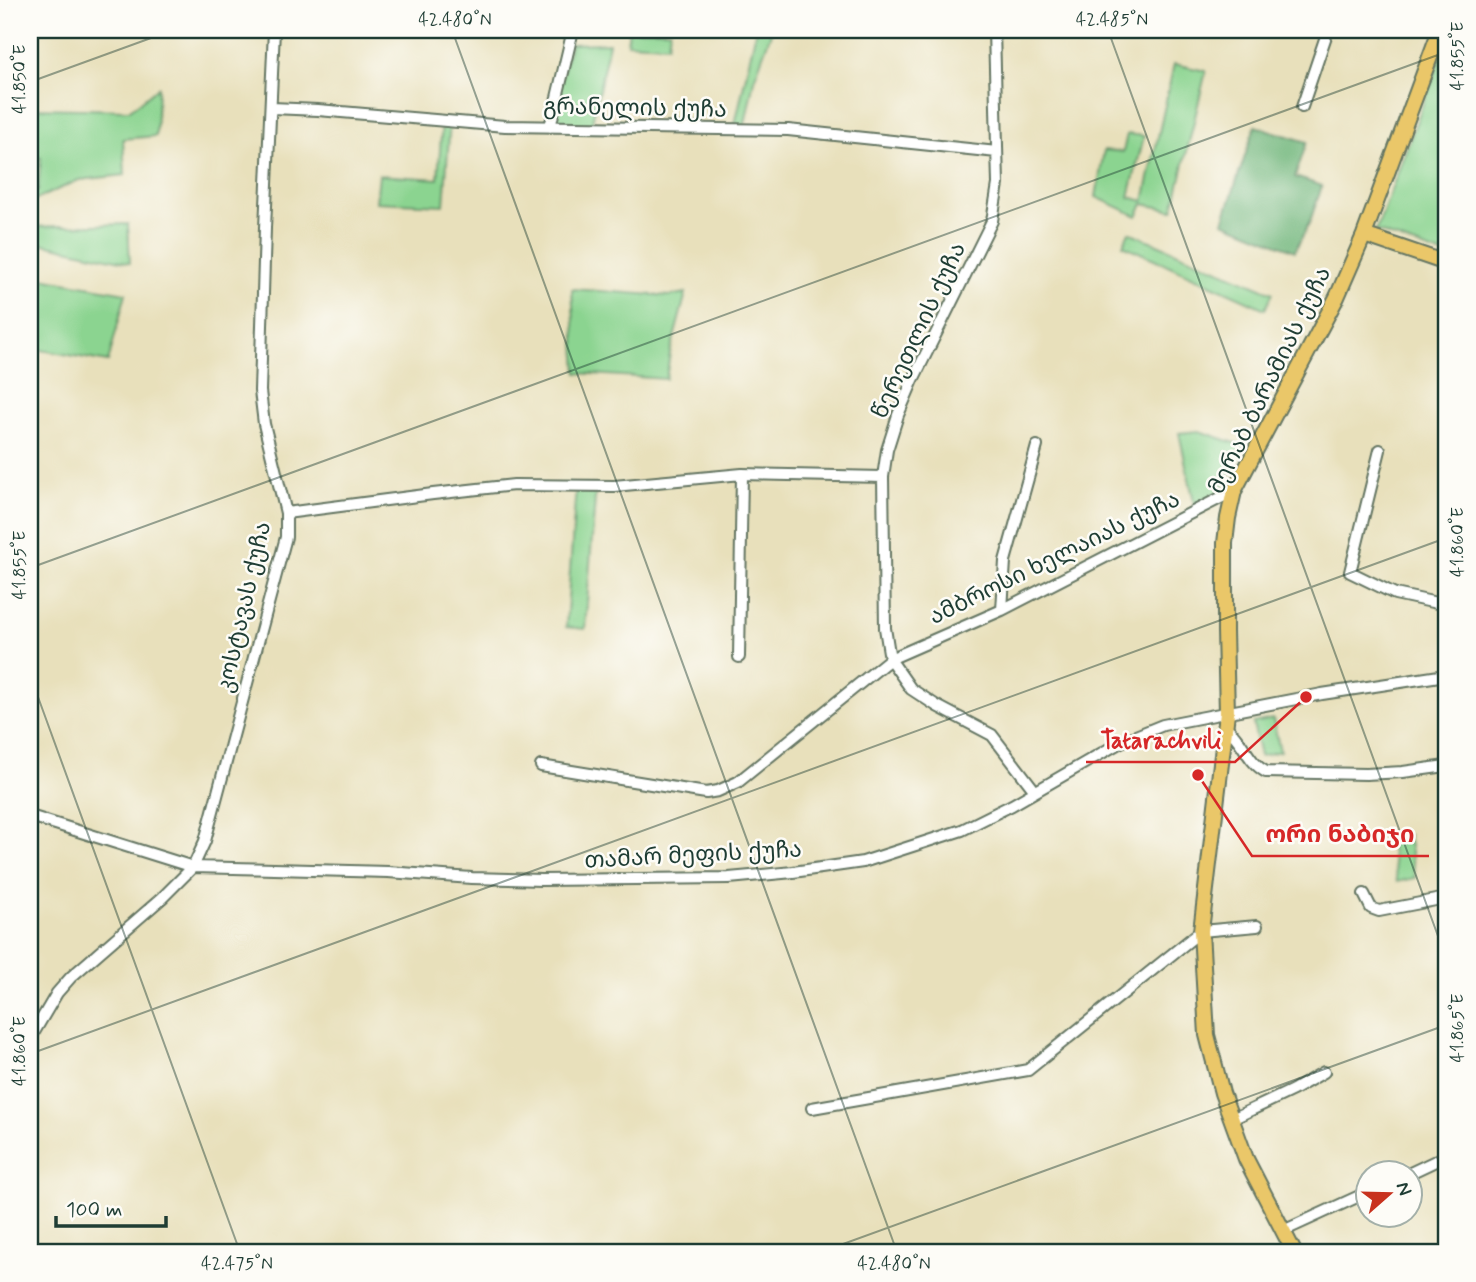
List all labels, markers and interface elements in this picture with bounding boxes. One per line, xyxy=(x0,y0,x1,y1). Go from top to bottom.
text: 42.480°N xyxy=(418,8,492,32)
text: 42.485°N xyxy=(1076,8,1148,32)
text: 41.855°E xyxy=(1446,22,1470,90)
text: 41.850°E xyxy=(8,44,32,114)
street label: გრანელის ქუჩა xyxy=(543,92,727,126)
street label: წერეთლის ქუჩა xyxy=(866,238,974,424)
street label: მერაბ ბარამიას ქუჩა xyxy=(1203,262,1339,500)
street label: ამბროსი ხელაიას ქუჩა xyxy=(925,485,1185,633)
text: 41.860°E xyxy=(1446,507,1470,577)
street label: კოსტავას ქუჩა xyxy=(211,519,279,696)
text: 41.855°E xyxy=(8,531,32,599)
callout: Tatarachvili xyxy=(1086,717,1235,762)
text: Tatarachvili xyxy=(1100,726,1222,757)
callout: ორი ნაბიჯი xyxy=(1252,811,1429,856)
text: ორი ნაბიჯი xyxy=(1265,820,1415,851)
street label: თამარ მეფის ქუჩა xyxy=(584,835,803,877)
text: 41.865°E xyxy=(1446,993,1470,1063)
text: 41.860°E xyxy=(8,1016,32,1086)
north arrow xyxy=(1354,1160,1424,1230)
text: N xyxy=(1390,1178,1417,1199)
scale bar xyxy=(56,1184,166,1228)
text: 100 m xyxy=(66,1196,122,1224)
text: 42.475°N xyxy=(201,1252,273,1276)
text: 42.480°N xyxy=(857,1252,931,1276)

